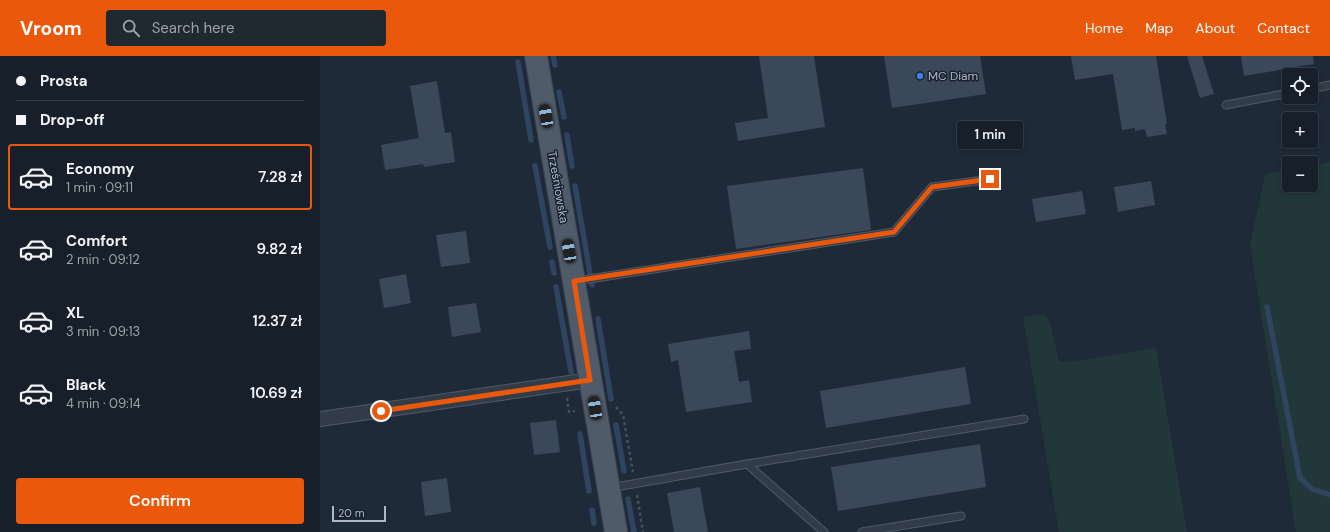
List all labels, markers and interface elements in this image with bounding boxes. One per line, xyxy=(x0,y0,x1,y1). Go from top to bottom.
search box xyxy=(106,10,386,46)
text: Vroom xyxy=(20,16,82,41)
icon: search xyxy=(120,17,142,39)
text: Search here xyxy=(152,18,234,38)
text: Home xyxy=(1085,19,1123,37)
text: Map xyxy=(1145,19,1173,37)
text: About xyxy=(1195,19,1235,37)
text: Contact xyxy=(1257,19,1310,37)
place label: MC Diam xyxy=(928,68,978,84)
map controls xyxy=(1282,68,1318,192)
button: locate xyxy=(1282,68,1318,104)
text: Prosta xyxy=(40,71,87,91)
marker: MC Diam xyxy=(915,71,925,81)
car xyxy=(538,103,554,129)
text: Drop-off xyxy=(40,110,105,130)
button: + xyxy=(1282,112,1318,148)
callout: 1 min xyxy=(957,121,1023,149)
text: 1 min xyxy=(974,126,1006,143)
street label: Trześniowska xyxy=(544,150,572,224)
button: − xyxy=(1282,156,1318,192)
icon: car xyxy=(18,159,54,195)
text: Economy xyxy=(66,159,134,179)
text: 7.28 zł xyxy=(258,167,302,187)
route end xyxy=(981,170,999,188)
text: 1 min · 09:11 xyxy=(66,179,133,196)
icon: car xyxy=(18,231,54,267)
text: Comfort xyxy=(66,231,127,251)
car xyxy=(561,238,577,264)
text: 9.82 zł xyxy=(256,239,302,259)
text: 2 min · 09:12 xyxy=(66,251,140,268)
icon: car xyxy=(18,303,54,339)
text: XL xyxy=(66,303,84,323)
text: 12.37 zł xyxy=(253,311,302,331)
text: 3 min · 09:13 xyxy=(66,323,140,340)
icon: car xyxy=(18,375,54,411)
text: Black xyxy=(66,375,106,395)
text: 10.69 zł xyxy=(250,383,302,403)
text: 4 min · 09:14 xyxy=(66,395,141,412)
car xyxy=(587,395,603,421)
route start xyxy=(372,402,390,420)
button: Confirm xyxy=(16,478,304,524)
scale bar xyxy=(332,504,386,523)
text: 20 m xyxy=(338,506,364,520)

